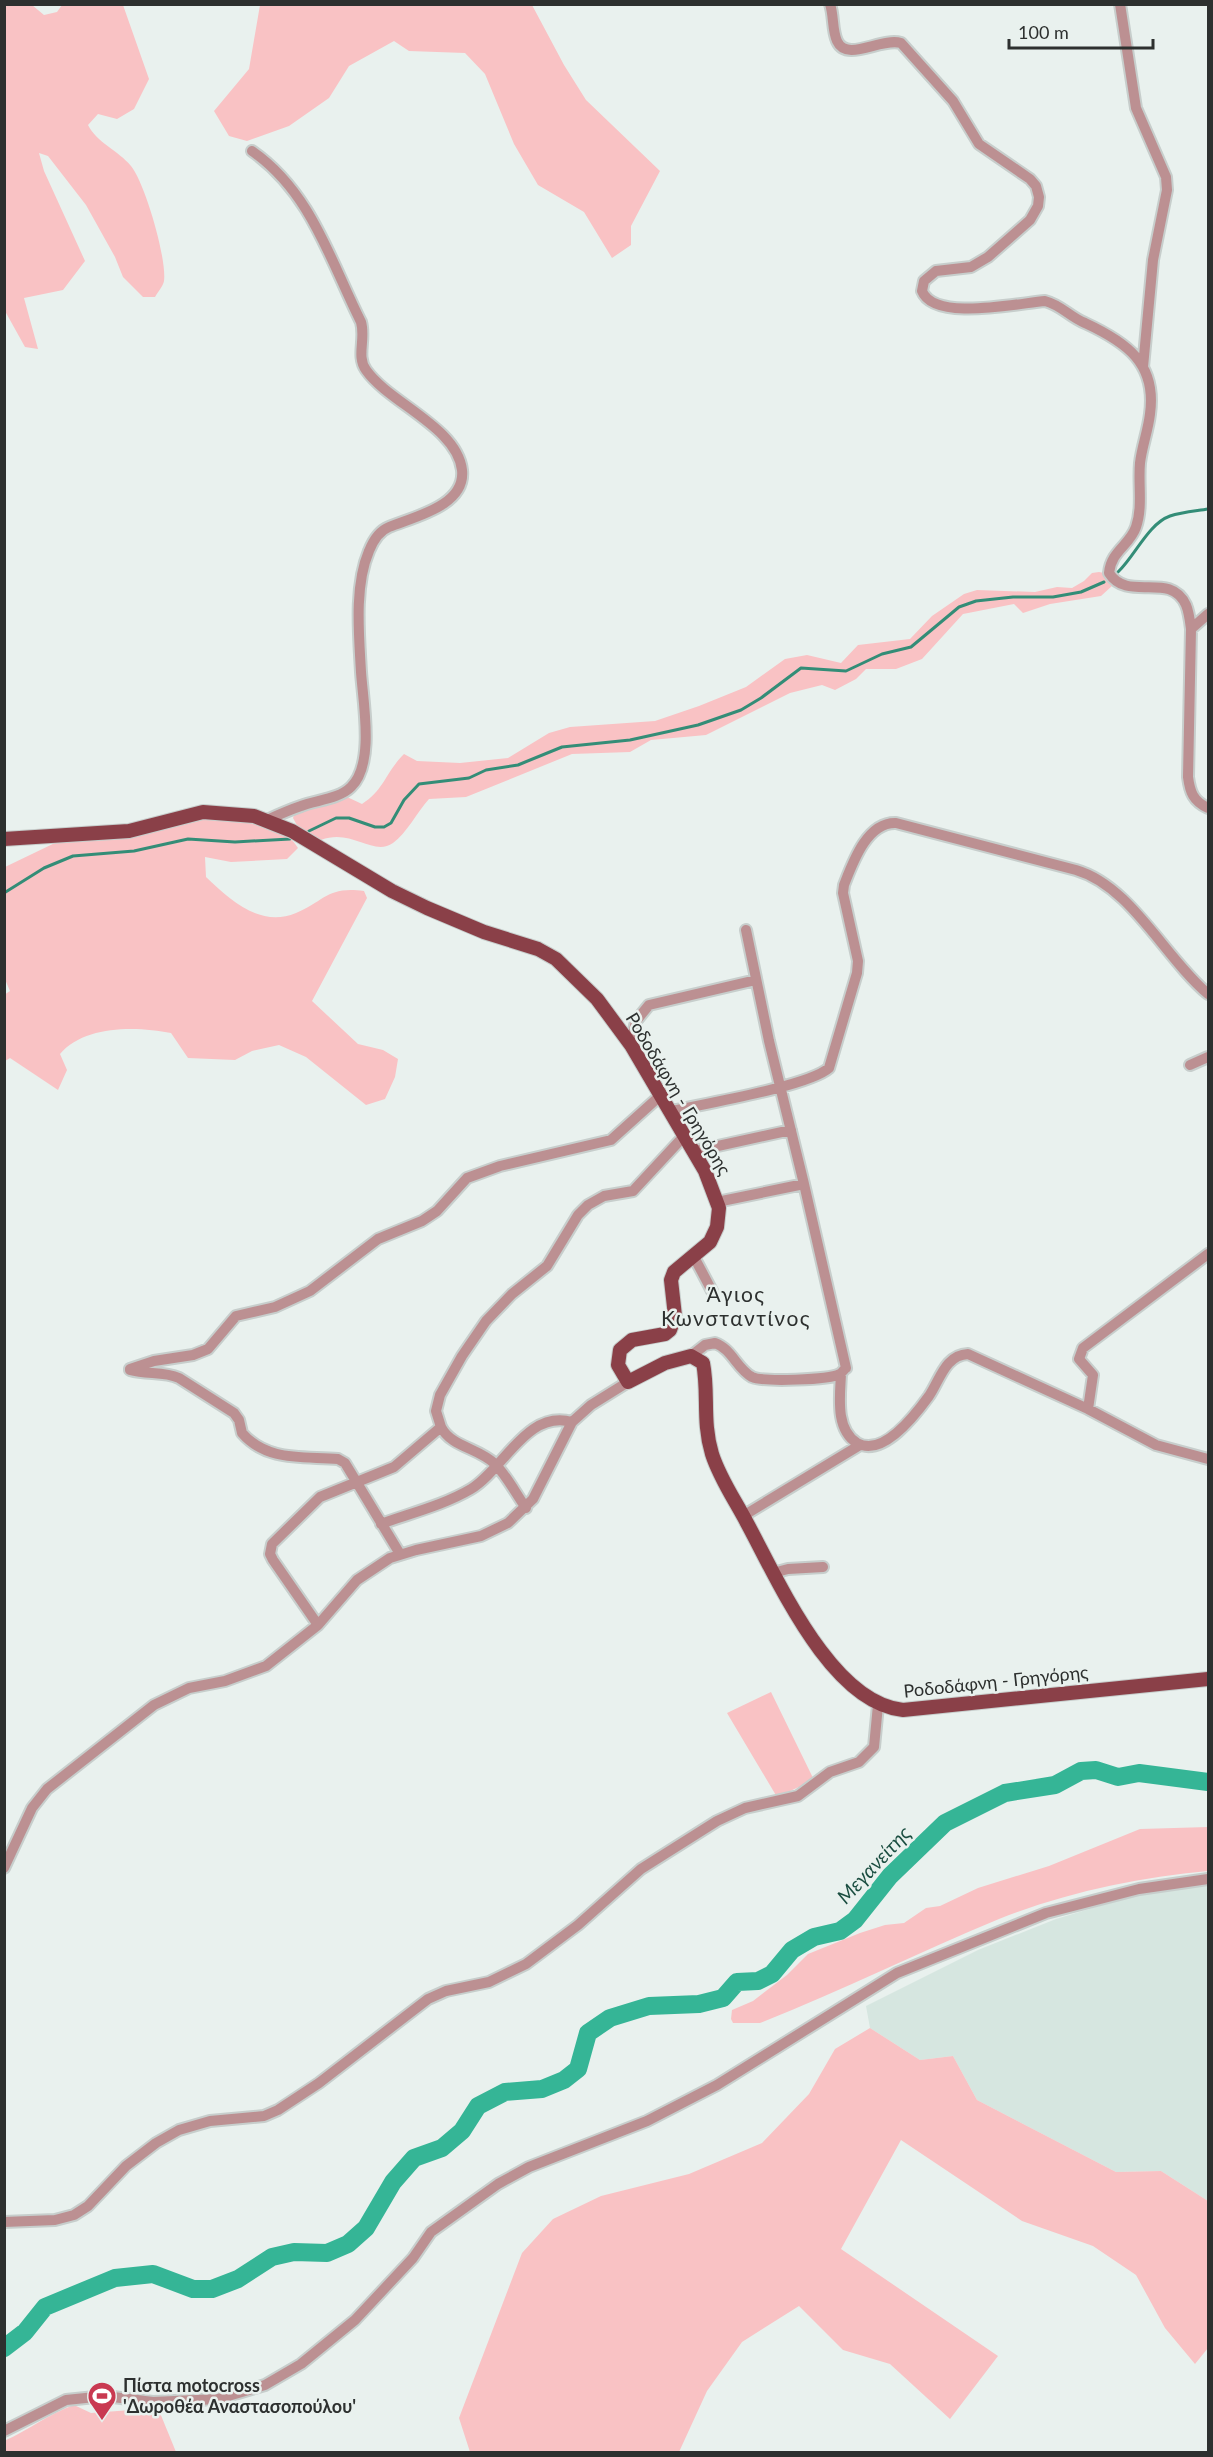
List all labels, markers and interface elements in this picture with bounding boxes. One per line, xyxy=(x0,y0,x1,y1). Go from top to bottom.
scale bar xyxy=(1009,12,1153,50)
text: 100 m xyxy=(1018,21,1069,43)
street label: Ροδοδάφνη - Γρηγόρης xyxy=(622,1008,736,1179)
district label: Άγιος Κωνσταντίνος xyxy=(661,1281,811,1330)
street label: Ροδοδάφνη - Γρηγόρης xyxy=(902,1660,1090,1702)
water label: Μεγανείτης xyxy=(831,1820,915,1908)
place label: Πίστα motocross 'Δωροθέα Αναστασοπούλου' xyxy=(123,2374,356,2417)
sports icon: Πίστα motocross 'Δωροθέα Αναστασοπούλου' xyxy=(86,2380,118,2422)

